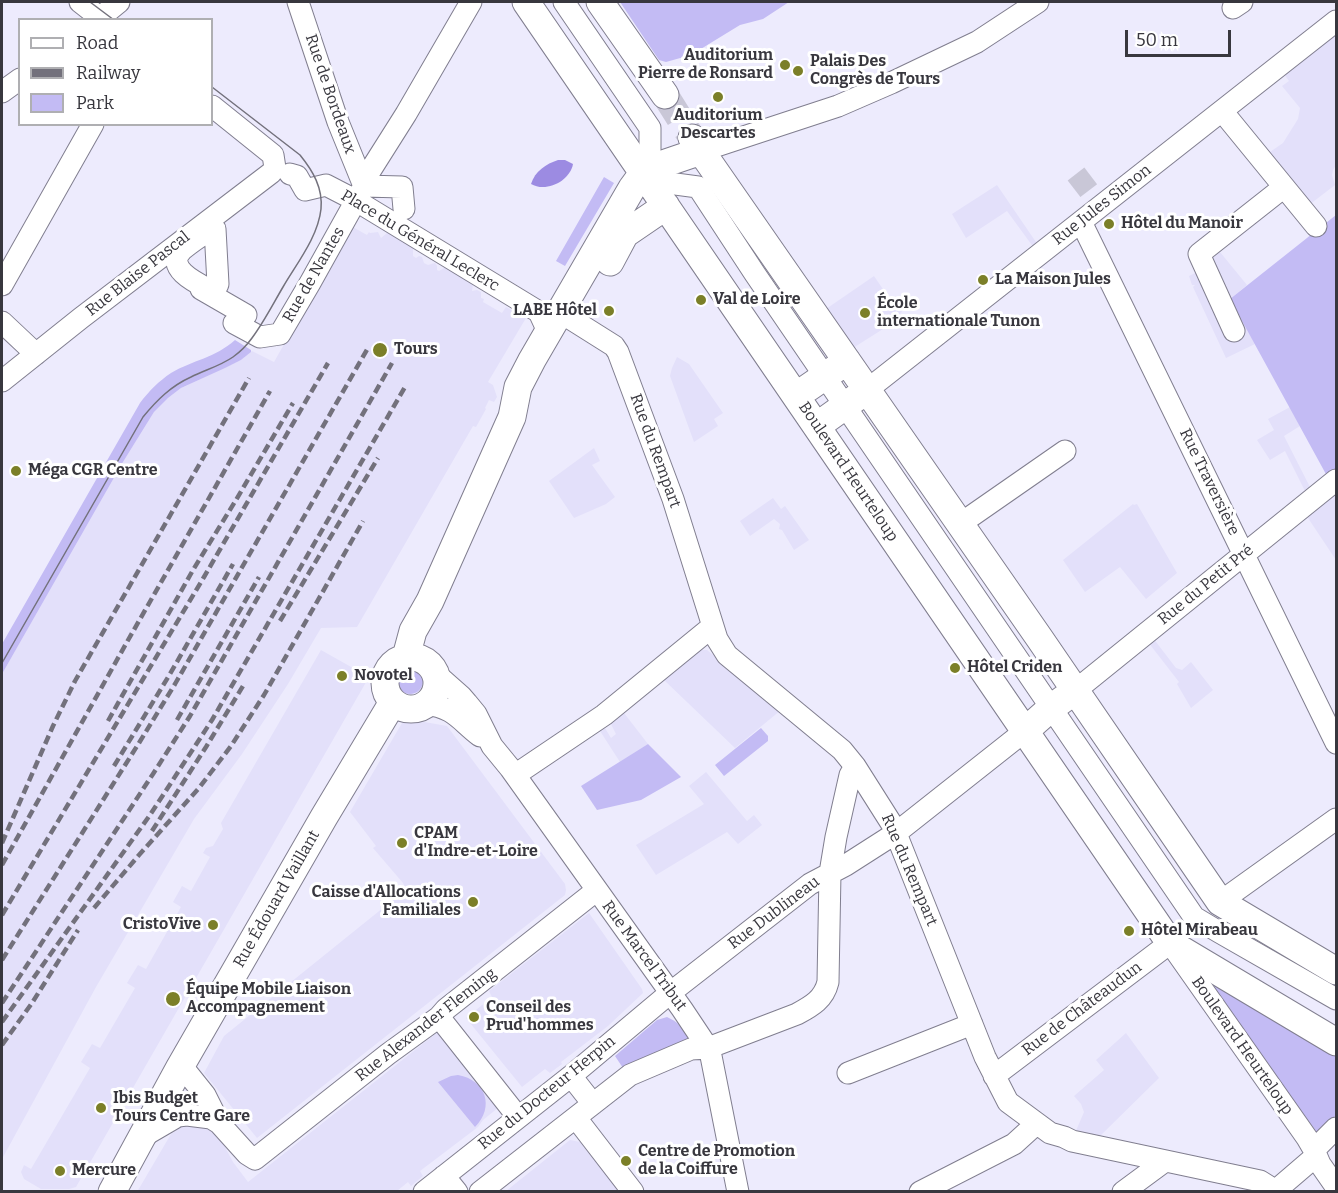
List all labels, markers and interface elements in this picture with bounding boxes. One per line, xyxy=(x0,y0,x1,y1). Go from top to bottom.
legend xyxy=(18,18,213,126)
scale bar xyxy=(1128,18,1234,56)
text: 50 m xyxy=(1136,29,1178,51)
text: Road xyxy=(76,32,118,54)
street label: Rue de Bordeaux xyxy=(301,32,359,156)
place label: Auditorium Pierre de Ronsard xyxy=(638,46,773,84)
place label: Palais Des Congrès de Tours xyxy=(810,52,940,90)
marker: Auditorium Pierre de Ronsard xyxy=(778,58,792,72)
text: Railway xyxy=(76,62,140,84)
marker: Palais Des Congrès de Tours xyxy=(791,64,805,78)
marker: Auditorium Descartes xyxy=(711,90,725,104)
text: Park xyxy=(76,92,114,114)
place label: Auditorium Descartes xyxy=(673,106,763,144)
street label: Rue Jules Simon xyxy=(1049,161,1155,249)
street label: Place du Général Leclerc xyxy=(337,186,503,296)
place label: Hôtel du Manoir xyxy=(1121,214,1243,234)
marker: Hôtel du Manoir xyxy=(1102,217,1116,231)
street label: Rue de Nantes xyxy=(279,224,349,326)
street label: Rue Blaise Pascal xyxy=(82,227,194,321)
place label: La Maison Jules xyxy=(995,270,1111,290)
marker: La Maison Jules xyxy=(976,273,990,287)
place label: Val de Loire xyxy=(713,290,801,310)
marker: Val de Loire xyxy=(694,293,708,307)
place label: École internationale Tunon xyxy=(877,294,1040,332)
place label: LABE Hôtel xyxy=(513,301,597,321)
marker: LABE Hôtel xyxy=(602,304,616,318)
marker: École internationale Tunon xyxy=(858,306,872,320)
place label: Tours xyxy=(394,340,438,360)
marker: Tours xyxy=(371,341,389,359)
street label: Rue du Rempart xyxy=(625,391,685,511)
street label: Boulevard Heurteloup xyxy=(794,399,902,545)
street label: Rue Traversière xyxy=(1175,425,1243,539)
place label: Méga CGR Centre xyxy=(28,461,157,481)
marker: Méga CGR Centre xyxy=(9,464,23,478)
street label: Rue du Petit Pré xyxy=(1154,541,1258,629)
place label: Hôtel Criden xyxy=(967,658,1062,678)
marker: Hôtel Criden xyxy=(948,661,962,675)
place label: Novotel xyxy=(354,666,413,686)
marker: Novotel xyxy=(335,669,349,683)
street label: Rue du Rempart xyxy=(877,811,941,929)
place label: CPAM d'Indre-et-Loire xyxy=(414,824,538,862)
street label: Rue Édouard Vaillant xyxy=(230,827,324,971)
marker: CPAM d'Indre-et-Loire xyxy=(395,836,409,850)
street label: Rue Dublineau xyxy=(724,872,824,954)
place label: Caisse d'Allocations Familiales xyxy=(312,883,461,921)
marker: Caisse d'Allocations Familiales xyxy=(466,895,480,909)
street label: Rue Marcel Tribut xyxy=(598,897,690,1015)
place label: CristoVive xyxy=(123,915,201,935)
marker: CristoVive xyxy=(206,918,220,932)
place label: Hôtel Mirabeau xyxy=(1141,921,1258,941)
marker: Hôtel Mirabeau xyxy=(1122,924,1136,938)
street label: Rue de Châteaudun xyxy=(1018,958,1146,1060)
street label: Rue Alexander Fleming xyxy=(352,964,500,1086)
street label: Boulevard Heurteloup xyxy=(1187,973,1297,1119)
place label: Équipe Mobile Liaison Accompagnement xyxy=(186,980,351,1018)
marker: Équipe Mobile Liaison Accompagnement xyxy=(164,990,182,1008)
place label: Conseil des Prud'hommes xyxy=(486,998,594,1036)
marker: Conseil des Prud'hommes xyxy=(467,1010,481,1024)
street label: Rue du Docteur Herpin xyxy=(475,1032,619,1154)
place label: Ibis Budget Tours Centre Gare xyxy=(113,1089,250,1127)
marker: Ibis Budget Tours Centre Gare xyxy=(94,1101,108,1115)
place label: Centre de Promotion de la Coiffure xyxy=(638,1142,795,1180)
marker: Centre de Promotion de la Coiffure xyxy=(619,1154,633,1168)
place label: Mercure xyxy=(72,1161,136,1181)
marker: Mercure xyxy=(53,1164,67,1178)

